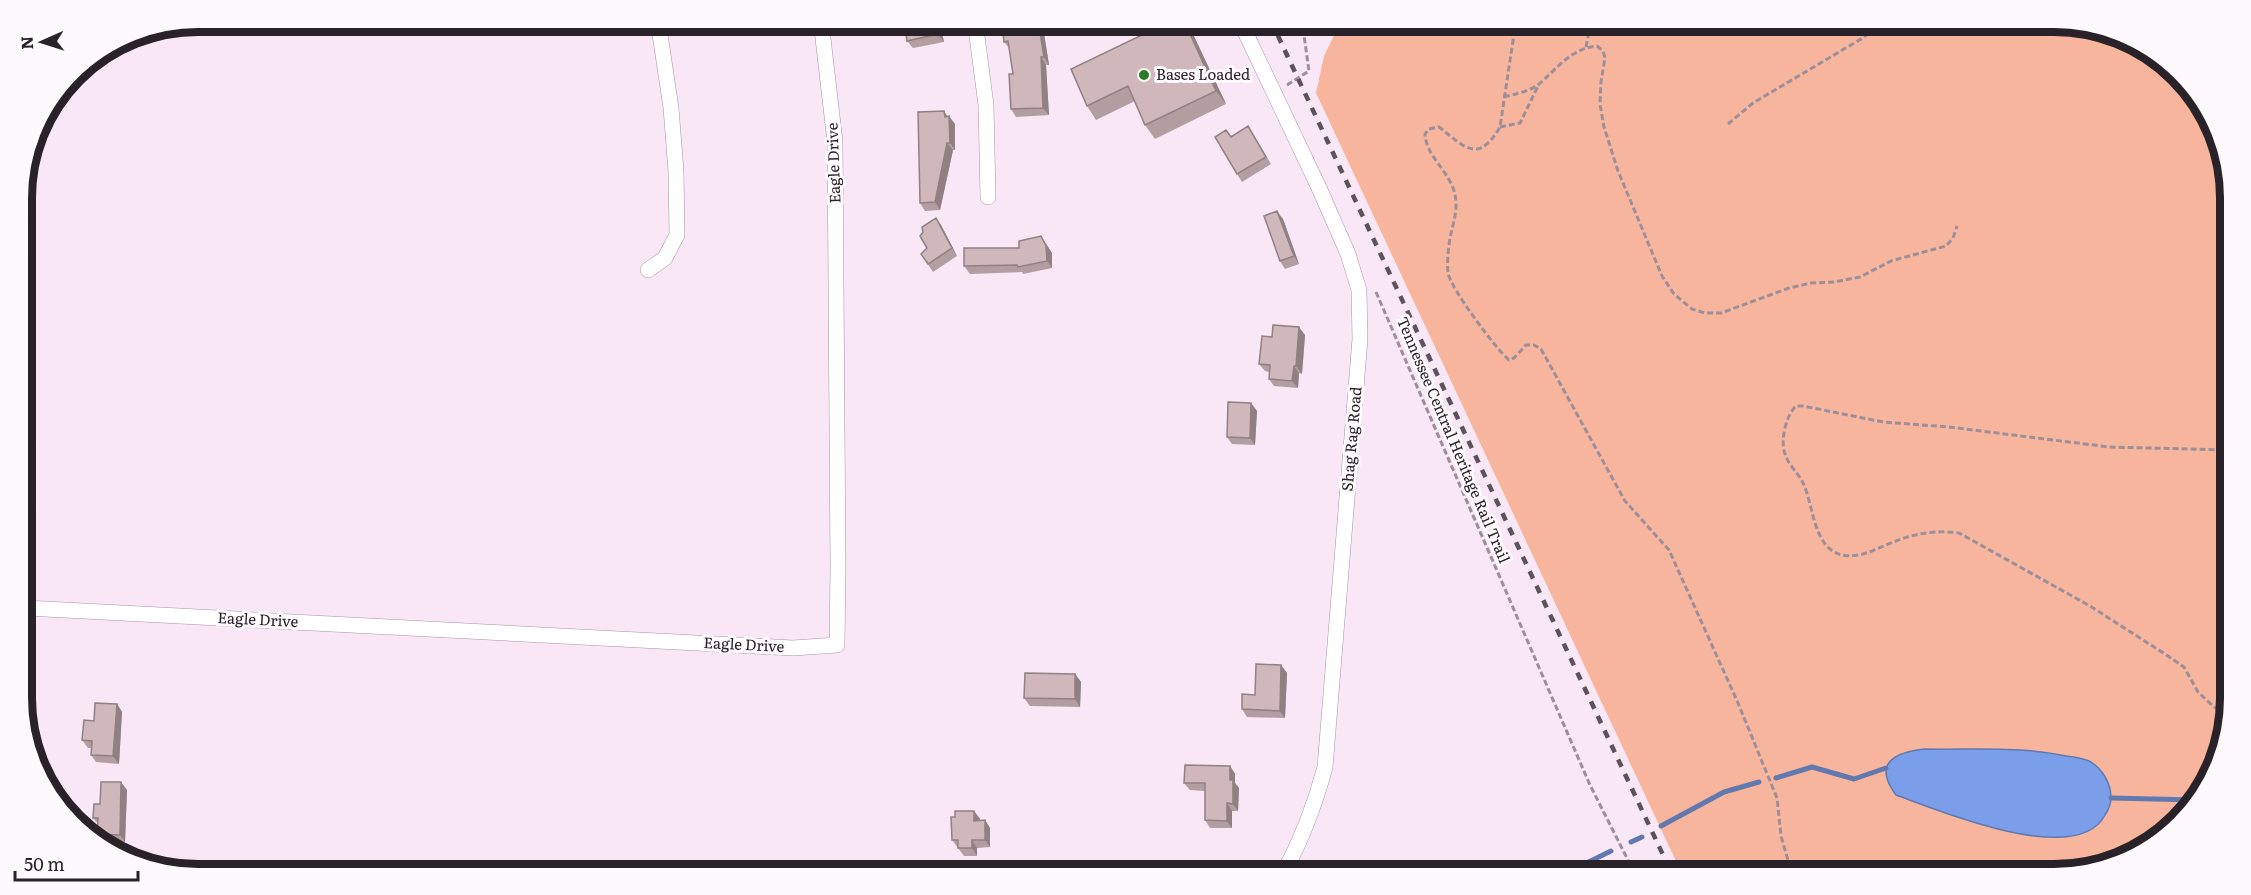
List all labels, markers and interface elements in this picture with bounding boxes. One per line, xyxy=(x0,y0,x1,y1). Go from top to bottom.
north arrow xyxy=(12,12,72,72)
text: N xyxy=(14,35,38,50)
place label: Bases Loaded xyxy=(1156,62,1250,85)
marker: Bases Loaded xyxy=(1137,68,1151,82)
street label: Eagle Drive xyxy=(820,122,845,204)
street label: Tennessee Central Heritage Rail Trail xyxy=(1392,313,1517,566)
street label: Shag Rag Road xyxy=(1334,386,1367,492)
street label: Eagle Drive xyxy=(217,605,299,632)
street label: Eagle Drive xyxy=(703,630,785,657)
scale bar xyxy=(15,844,138,882)
text: 50 m xyxy=(24,850,65,877)

